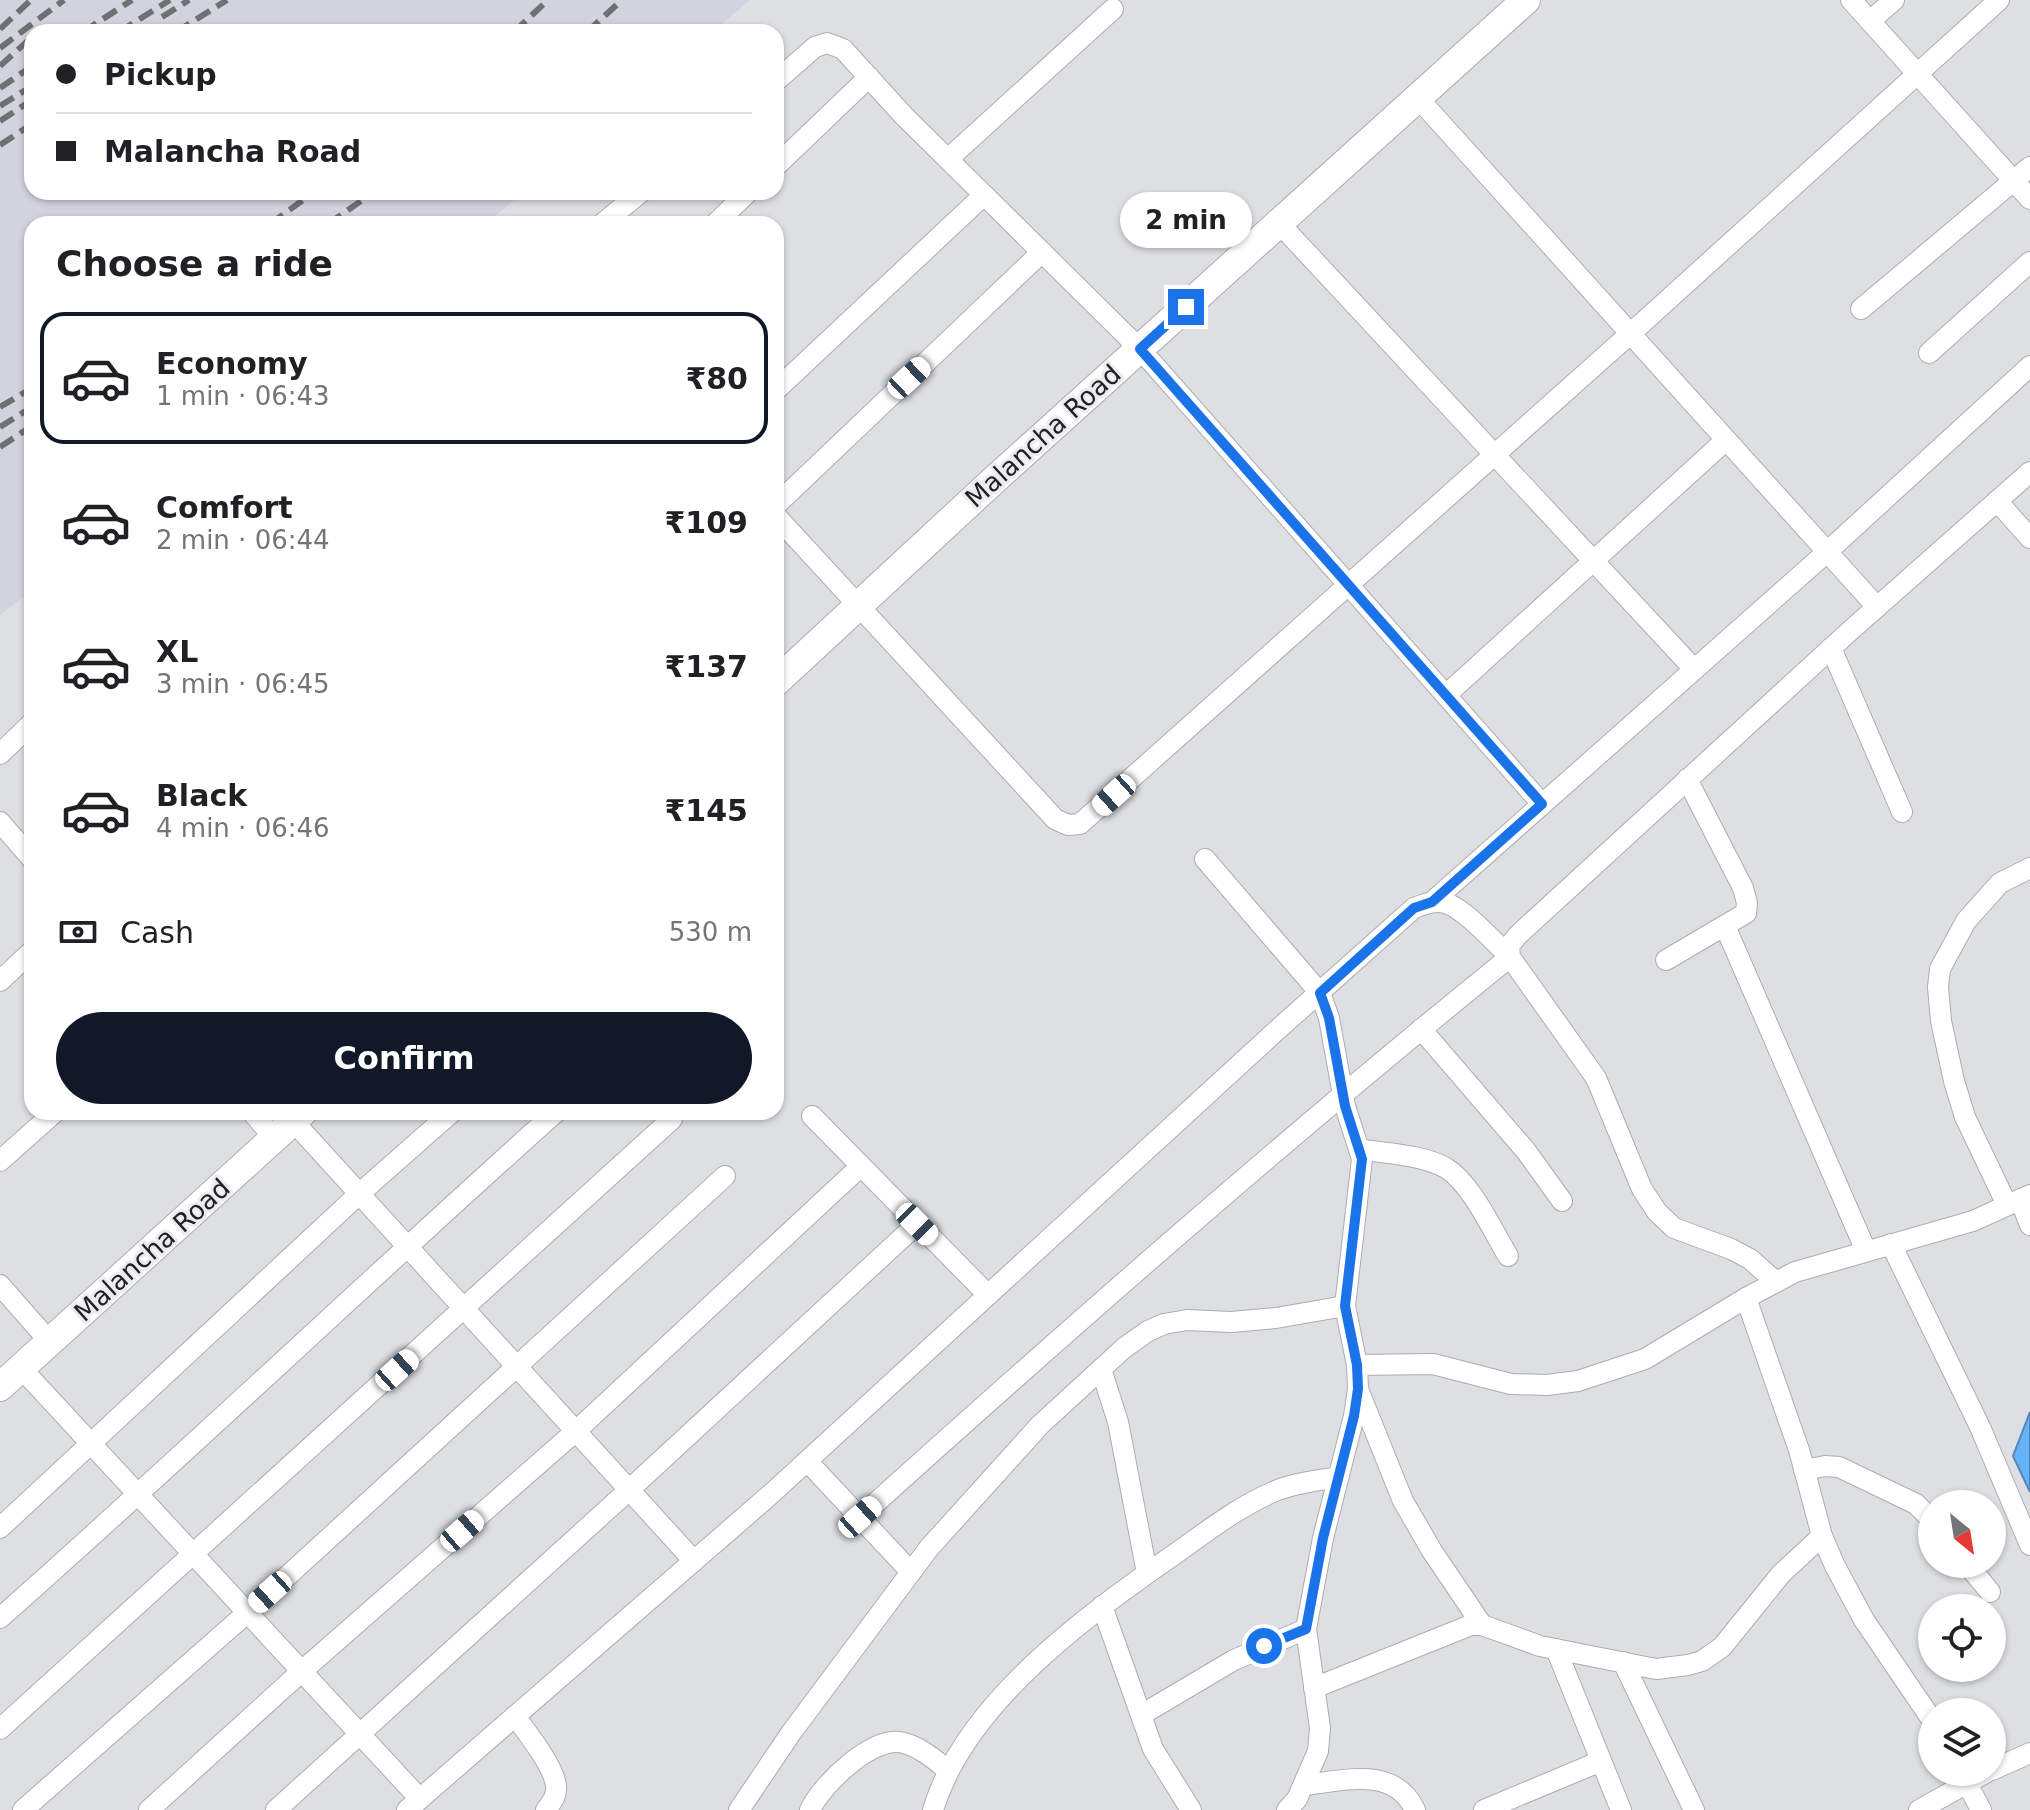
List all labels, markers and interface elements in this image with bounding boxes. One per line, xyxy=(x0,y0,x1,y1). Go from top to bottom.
text: Pickup xyxy=(104,57,217,92)
text: Malancha Road xyxy=(104,134,361,169)
callout: 2 min xyxy=(1120,191,1252,247)
text: 2 min xyxy=(1145,205,1227,235)
text: Choose a ride xyxy=(56,243,333,284)
route end xyxy=(1168,289,1204,325)
icon: car xyxy=(60,342,132,414)
text: Economy xyxy=(156,346,308,381)
car xyxy=(883,353,935,403)
street label: Malancha Road xyxy=(959,359,1127,513)
text: ₹80 xyxy=(685,361,748,396)
text: 1 min · 06:43 xyxy=(156,381,330,411)
icon: car xyxy=(60,486,132,558)
text: Comfort xyxy=(156,490,293,525)
text: ₹109 xyxy=(665,505,748,540)
text: 2 min · 06:44 xyxy=(156,525,330,555)
icon: car xyxy=(60,630,132,702)
text: XL xyxy=(156,634,198,669)
text: ₹137 xyxy=(665,649,748,684)
text: 3 min · 06:45 xyxy=(156,669,330,699)
car xyxy=(1088,770,1140,820)
icon: car xyxy=(60,774,132,846)
text: Black xyxy=(156,778,247,813)
text: ₹145 xyxy=(665,793,748,828)
text: 4 min · 06:46 xyxy=(156,813,330,843)
icon: cash xyxy=(56,910,100,954)
text: Cash xyxy=(120,915,194,950)
text: 530 m xyxy=(669,917,752,947)
button: Confirm xyxy=(56,1012,752,1104)
street label: Malancha Road xyxy=(68,1173,236,1327)
car xyxy=(892,1199,942,1249)
car xyxy=(371,1345,423,1395)
north arrow xyxy=(1918,1490,2006,1578)
map controls xyxy=(1918,1490,2006,1786)
car xyxy=(834,1492,886,1542)
car xyxy=(436,1506,488,1556)
car xyxy=(244,1567,296,1617)
button: locate xyxy=(1918,1594,2006,1682)
route start xyxy=(1246,1628,1282,1664)
button: layers xyxy=(1918,1698,2006,1786)

